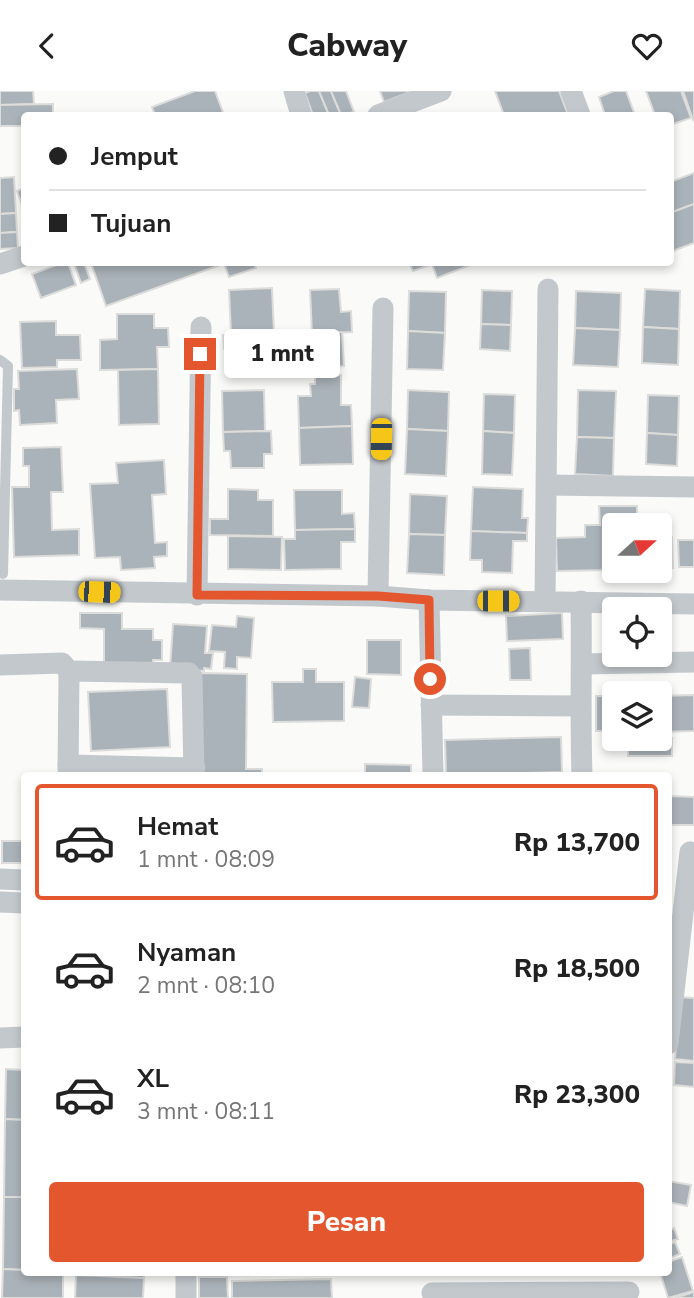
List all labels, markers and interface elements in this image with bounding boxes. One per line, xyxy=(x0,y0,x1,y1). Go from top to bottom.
text: Cabway xyxy=(287,24,407,67)
icon: back xyxy=(28,27,66,65)
icon: heart xyxy=(628,27,666,65)
text: Jemput xyxy=(91,139,178,174)
text: Tujuan xyxy=(91,206,171,241)
callout: 1 mnt xyxy=(224,329,340,379)
route end xyxy=(184,338,216,370)
text: 1 mnt xyxy=(250,338,314,369)
car xyxy=(371,418,392,460)
north arrow xyxy=(602,513,672,583)
map controls xyxy=(602,513,672,751)
car xyxy=(78,581,121,603)
car xyxy=(478,591,520,612)
button: locate xyxy=(602,597,672,667)
route start xyxy=(414,663,446,695)
button: layers xyxy=(602,681,672,751)
text: Hemat xyxy=(137,809,218,844)
icon: car xyxy=(53,811,116,874)
text: Rp 13,700 xyxy=(514,825,640,860)
text: 1 mnt · 08:09 xyxy=(137,844,275,875)
text: Nyaman xyxy=(137,935,236,970)
icon: car xyxy=(53,937,116,1000)
text: Rp 18,500 xyxy=(514,951,640,986)
text: 2 mnt · 08:10 xyxy=(137,970,275,1001)
text: XL xyxy=(137,1061,169,1096)
icon: car xyxy=(53,1063,116,1126)
text: Rp 23,300 xyxy=(514,1077,640,1112)
text: 3 mnt · 08:11 xyxy=(137,1096,275,1127)
button: Pesan xyxy=(49,1182,644,1262)

